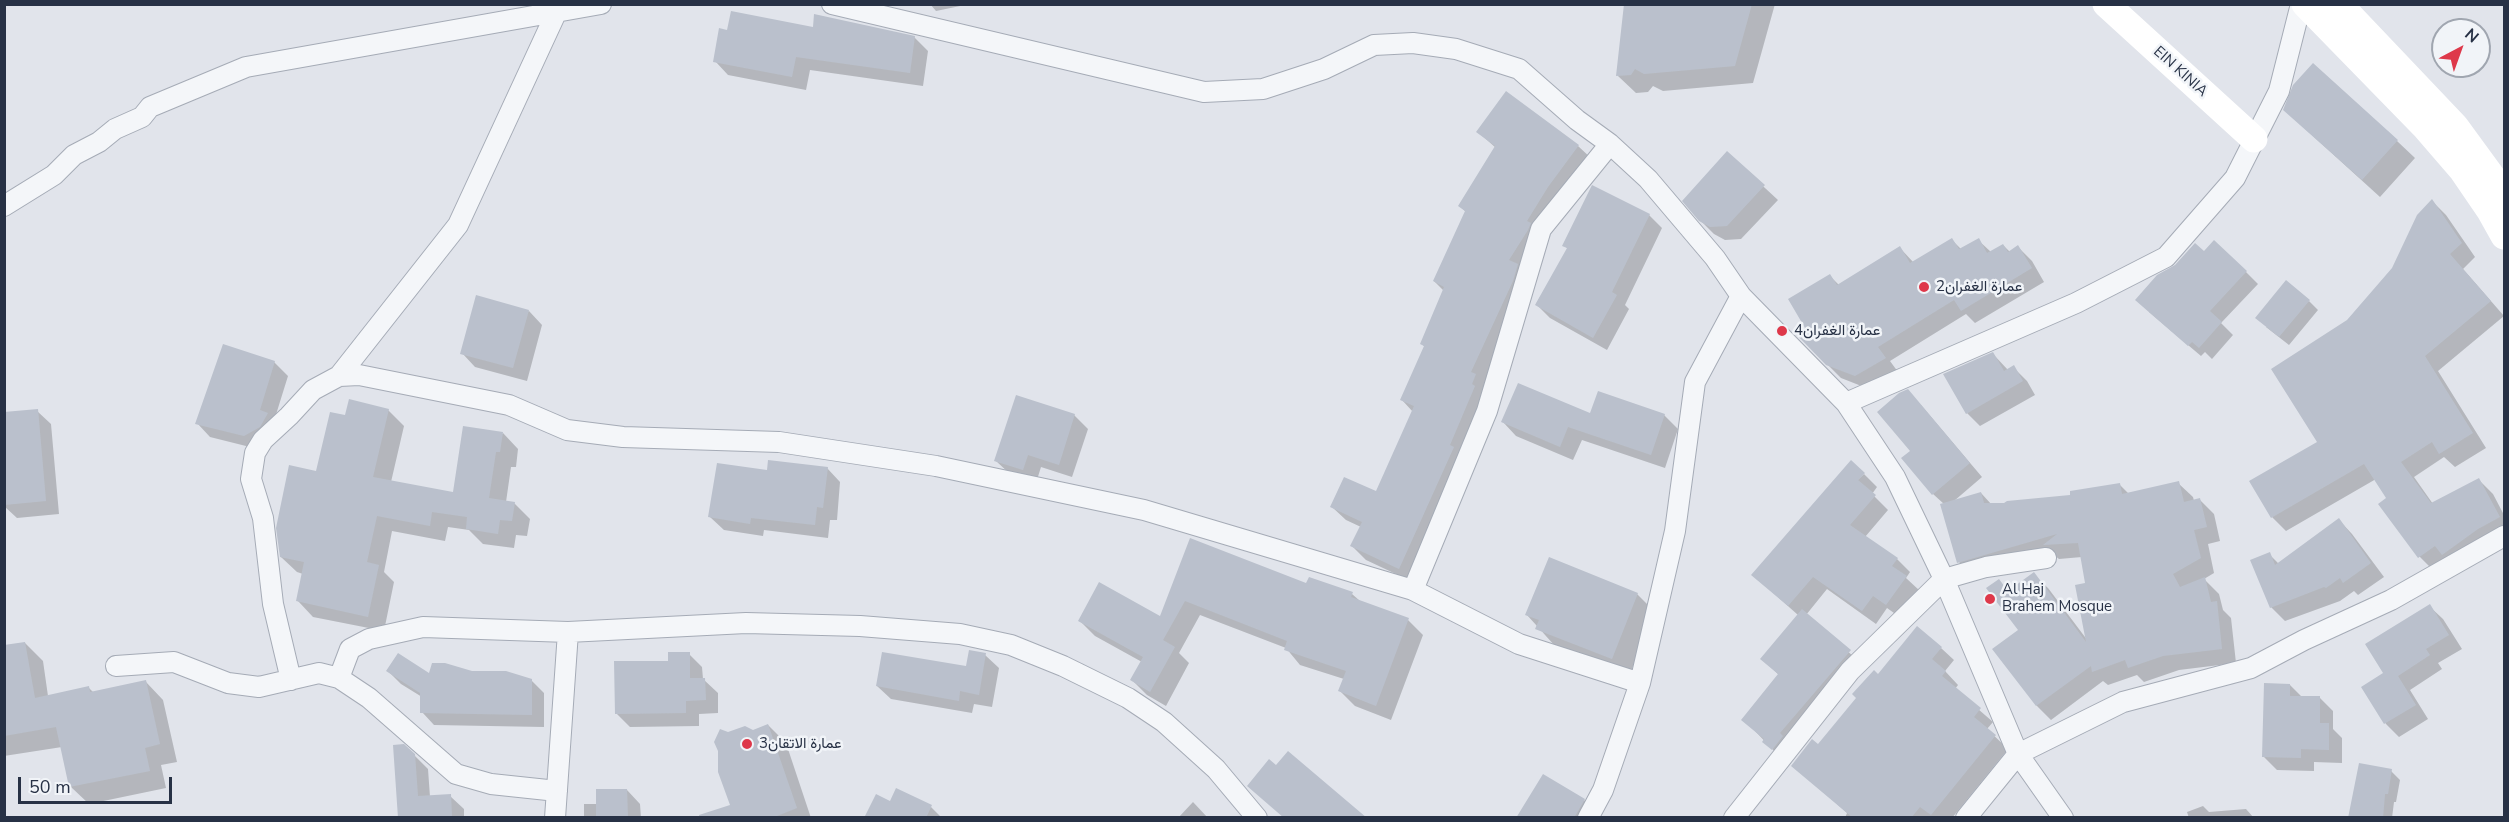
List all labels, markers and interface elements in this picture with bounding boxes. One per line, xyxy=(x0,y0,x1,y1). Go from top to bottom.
north arrow xyxy=(2431,18,2491,78)
text: N xyxy=(2460,24,2483,48)
street label: EIN KINIA xyxy=(2149,43,2211,101)
place label: عمارة الغفران2 xyxy=(1936,278,2022,296)
marker: عمارة الغفران2 xyxy=(1917,280,1931,294)
place label: عمارة الغفران4 xyxy=(1794,322,1880,340)
marker: عمارة الغفران4 xyxy=(1775,324,1789,338)
place label: Al Haj Brahem Mosque xyxy=(2002,581,2112,616)
marker: Al Haj Brahem Mosque xyxy=(1983,592,1997,606)
place label: عمارة الاتقان3 xyxy=(759,735,842,753)
marker: عمارة الاتقان3 xyxy=(740,737,754,751)
scale bar xyxy=(21,765,176,803)
text: 50 m xyxy=(29,775,71,799)

